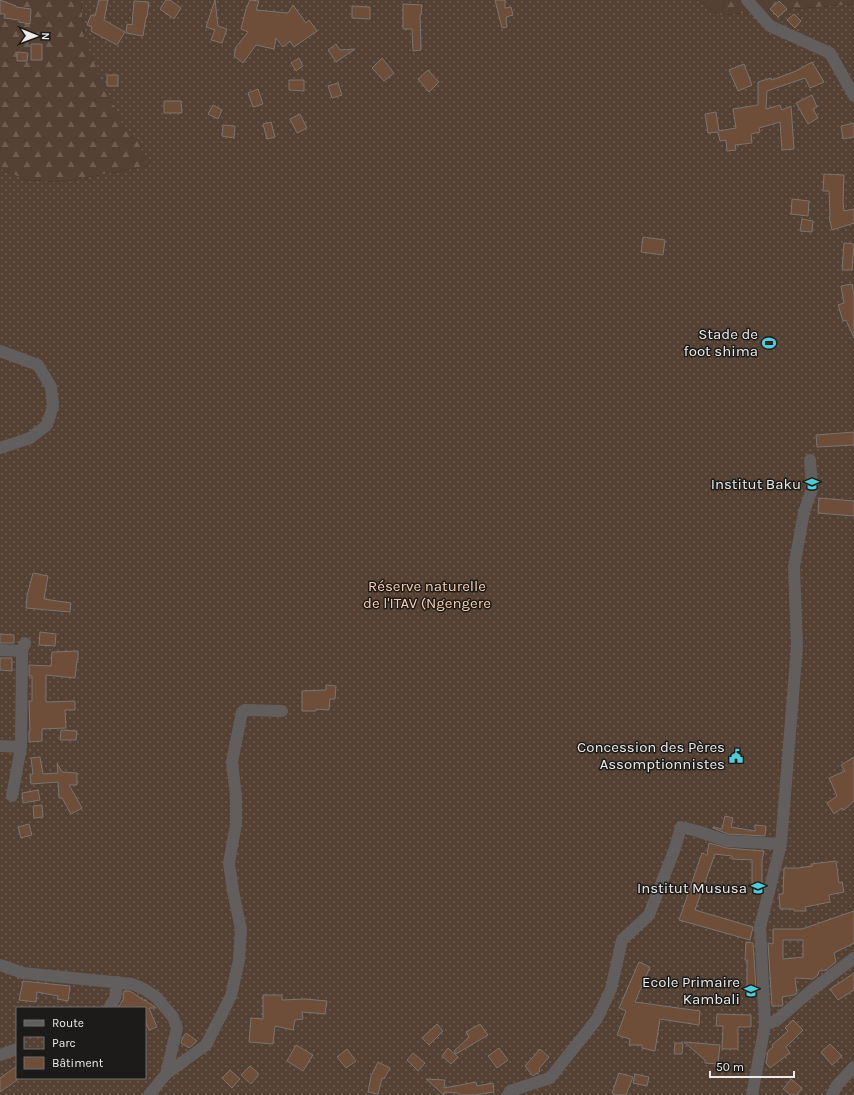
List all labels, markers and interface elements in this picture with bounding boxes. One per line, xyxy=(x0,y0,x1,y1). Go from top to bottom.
north arrow xyxy=(16,16,56,56)
text: N xyxy=(39,32,52,40)
place label: Stade de foot shima xyxy=(684,325,758,360)
sports icon: Stade de foot shima xyxy=(761,335,777,351)
place label: Institut Baku xyxy=(711,475,801,493)
school or university icon: Institut Baku xyxy=(804,476,820,492)
park label: Réserve naturelle de l'ITAV (Ngengere xyxy=(363,577,491,612)
place label: Concession des Pères Assomptionnistes xyxy=(577,738,725,773)
public building icon: Concession des Pères Assomptionnistes xyxy=(728,748,744,764)
place label: Institut Mususa xyxy=(637,879,747,897)
school or university icon: Institut Mususa xyxy=(750,880,766,896)
place label: Ecole Primaire Kambali xyxy=(642,973,740,1008)
school or university icon: Ecole Primaire Kambali xyxy=(743,983,759,999)
legend xyxy=(16,1007,146,1079)
text: Route xyxy=(52,1016,84,1030)
text: Parc xyxy=(52,1036,76,1050)
scale bar xyxy=(710,1053,794,1079)
text: Bâtiment xyxy=(52,1056,104,1070)
text: 50 m xyxy=(716,1060,744,1074)

